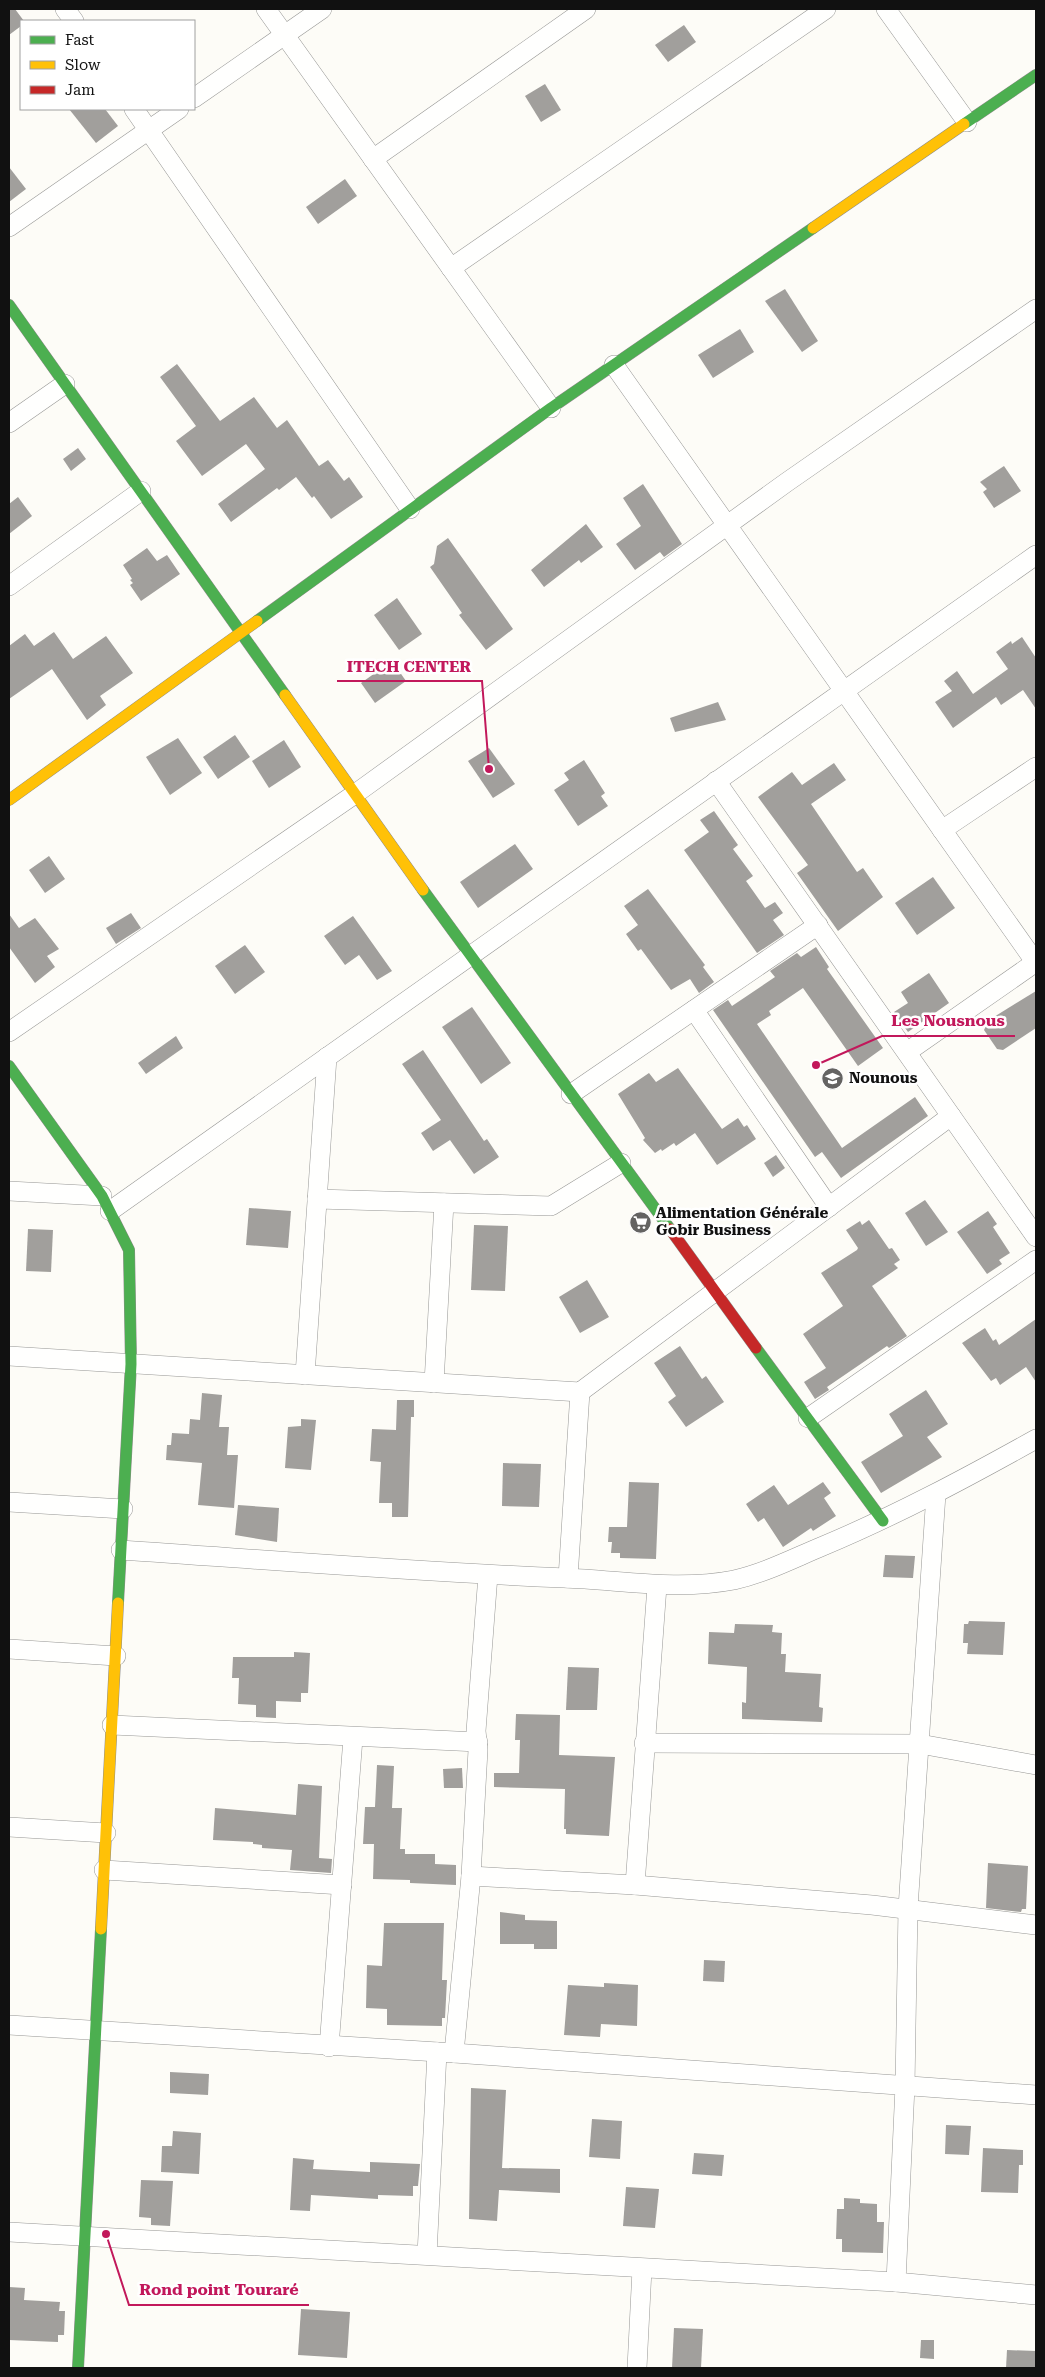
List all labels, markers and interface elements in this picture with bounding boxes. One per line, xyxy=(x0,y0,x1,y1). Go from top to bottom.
legend xyxy=(20,20,195,110)
text: Fast xyxy=(65,31,95,49)
text: Slow xyxy=(65,56,101,74)
text: Jam xyxy=(65,81,95,99)
callout: ITECH CENTER xyxy=(337,650,482,681)
text: ITECH CENTER xyxy=(347,657,471,676)
callout: Les Nousnous xyxy=(882,1005,1015,1036)
text: Les Nousnous xyxy=(891,1011,1005,1030)
school or university icon: Nounous xyxy=(821,1066,845,1090)
place label: Nounous xyxy=(849,1069,918,1087)
place label: Alimentation Générale Gobir Business xyxy=(656,1204,828,1239)
supermarket icon: Alimentation Générale Gobir Business xyxy=(628,1210,652,1234)
callout: Rond point Touraré xyxy=(129,2274,309,2305)
text: Rond point Touraré xyxy=(139,2280,299,2299)

